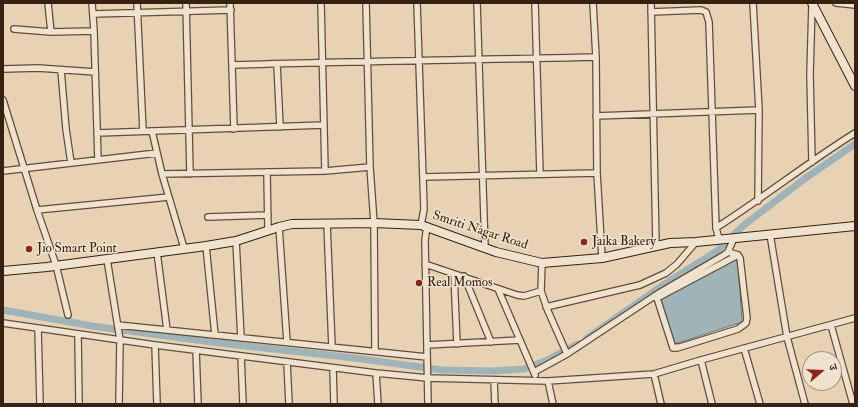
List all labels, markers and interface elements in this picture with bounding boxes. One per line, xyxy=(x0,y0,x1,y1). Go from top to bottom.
street label: Smriti Nagar Road xyxy=(430,208,530,254)
place label: Jaika Bakery xyxy=(592,234,656,250)
marker: Jaika Bakery xyxy=(579,237,589,247)
place label: Jio Smart Point xyxy=(37,241,117,257)
marker: Jio Smart Point xyxy=(24,244,34,254)
place label: Real Momos xyxy=(427,275,492,291)
marker: Real Momos xyxy=(414,278,424,288)
north arrow xyxy=(802,351,842,391)
text: उ xyxy=(826,362,840,372)

